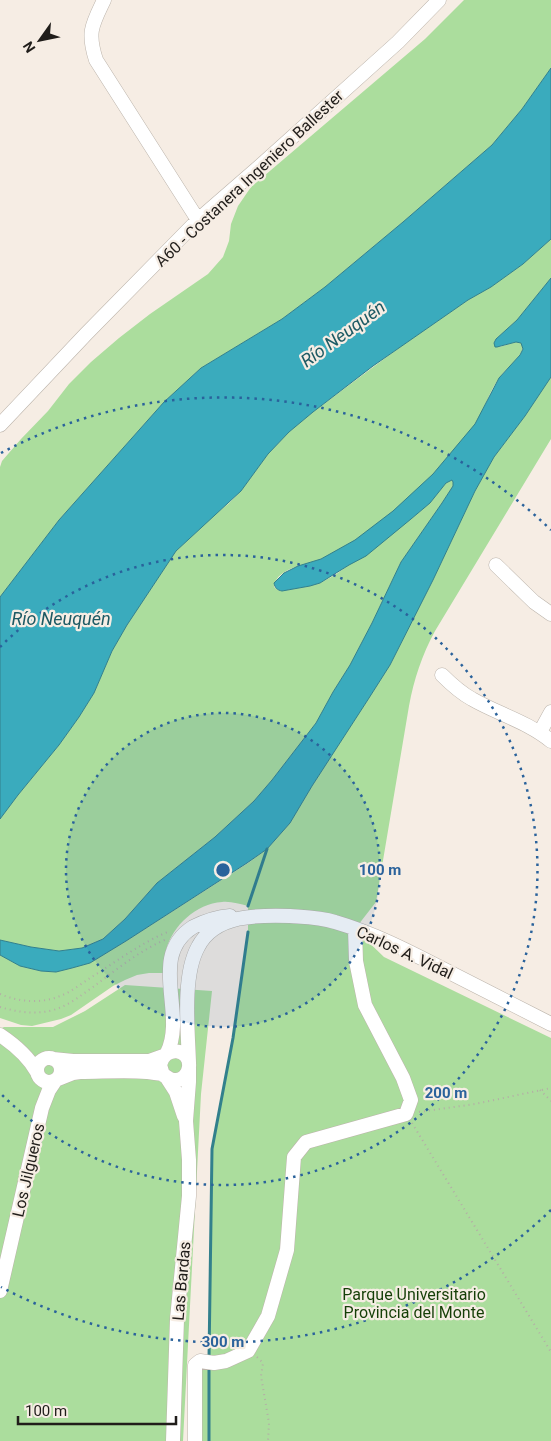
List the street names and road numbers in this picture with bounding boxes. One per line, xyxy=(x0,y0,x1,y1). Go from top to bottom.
street label: A60 - Costanera Ingeniero Ballester xyxy=(151,86,348,271)
street label: Carlos A. Vidal xyxy=(354,922,456,983)
street label: Los Jilgueros xyxy=(8,1121,48,1219)
street label: Las Bardas xyxy=(169,1241,194,1321)

